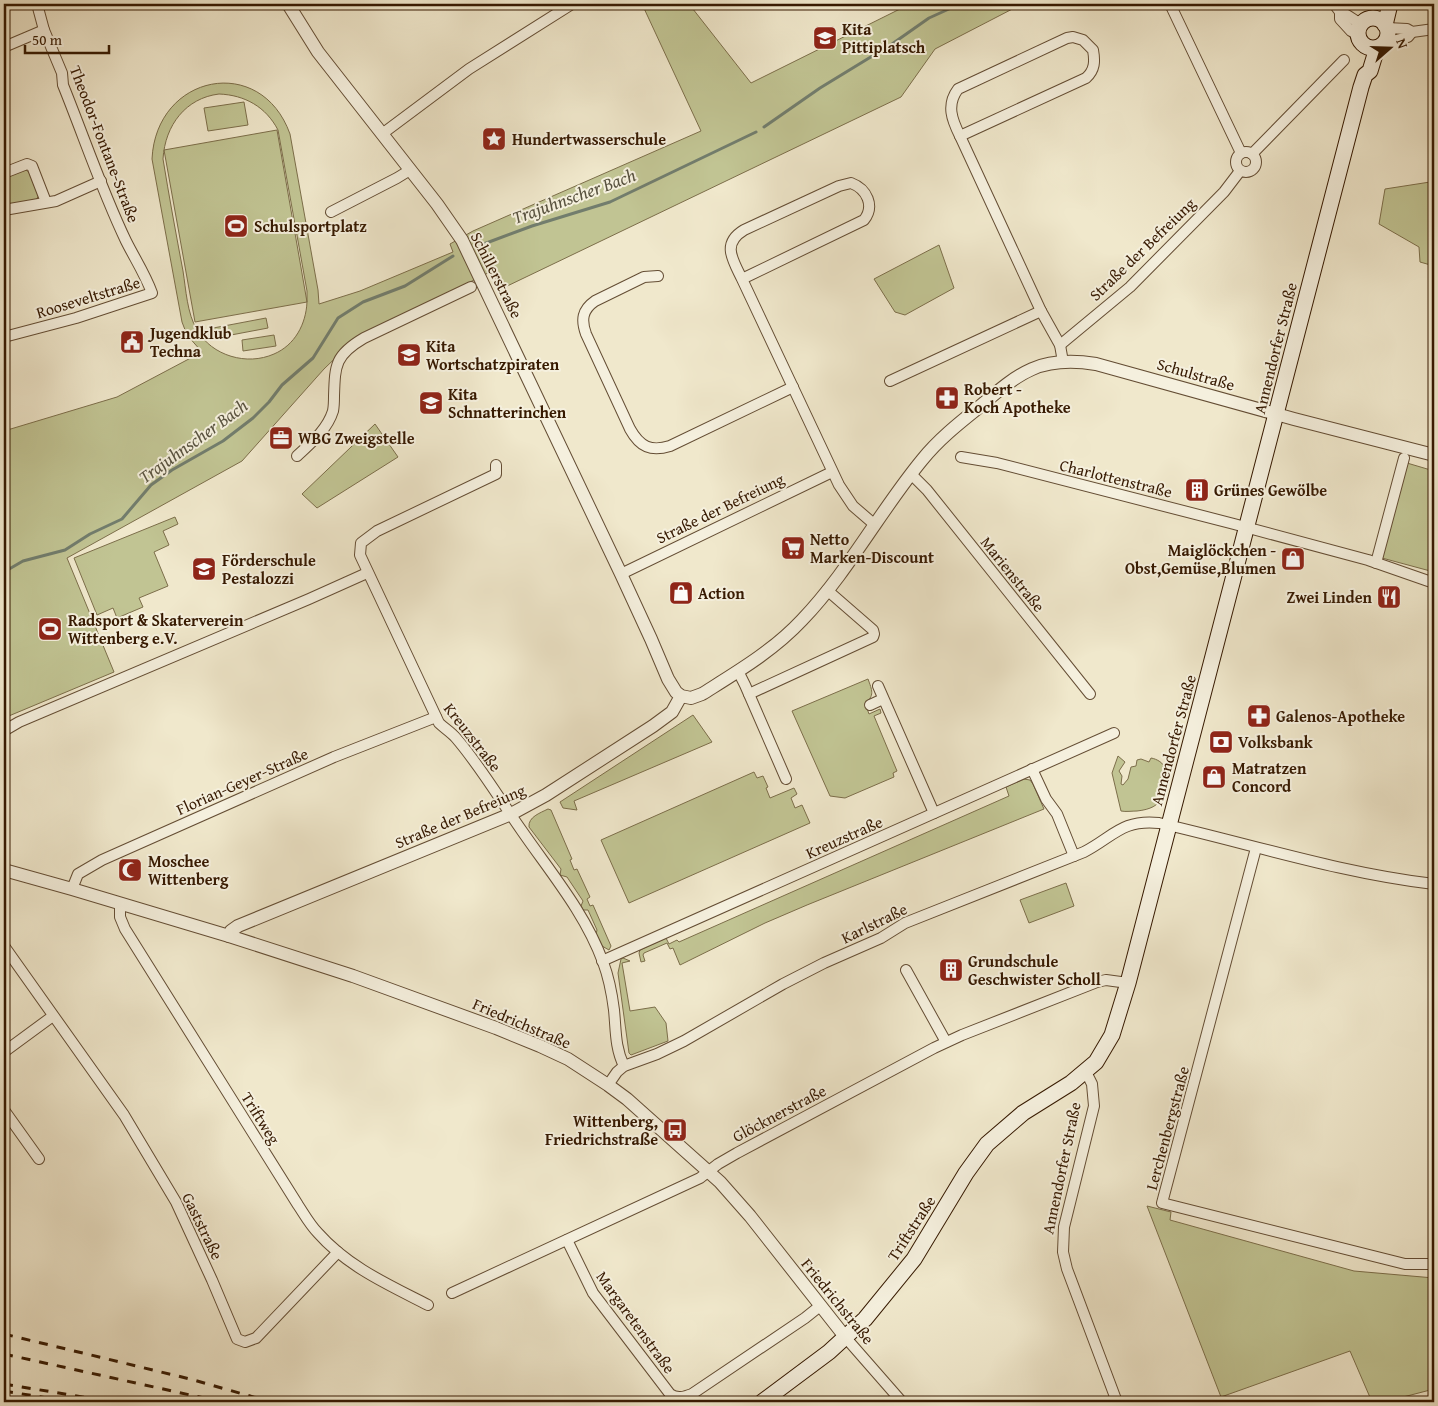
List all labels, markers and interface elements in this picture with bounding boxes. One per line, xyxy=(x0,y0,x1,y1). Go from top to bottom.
place label: Kita Pittiplatsch xyxy=(842,17,926,59)
scale bar xyxy=(25,22,109,54)
north arrow xyxy=(1366,22,1416,72)
school or university icon: Kita Pittiplatsch xyxy=(812,25,838,51)
text: 50 m xyxy=(32,29,63,50)
text: N xyxy=(1391,36,1413,52)
street label: Theodor-Fontane-Straße xyxy=(64,62,146,226)
place icon: Hundertwasserschule xyxy=(481,126,507,152)
place label: Hundertwasserschule xyxy=(512,127,666,151)
water label: Trajuhnscher Bach xyxy=(509,161,639,231)
street label: Straße der Befreiung xyxy=(1083,192,1201,306)
sports icon: Schulsportplatz xyxy=(223,213,249,239)
place label: Schulsportplatz xyxy=(254,214,367,238)
street label: Schillerstraße xyxy=(465,228,529,322)
street label: Rooseveltstraße xyxy=(33,270,143,324)
street label: Annendorfer Straße xyxy=(1247,280,1303,416)
place label: Jugendklub Techna xyxy=(147,321,232,363)
public building icon: Jugendklub Techna xyxy=(119,329,145,355)
place label: Kita Wortschatzpiraten xyxy=(426,334,560,376)
school or university icon: Kita Wortschatzpiraten xyxy=(396,342,422,368)
street label: Schulstraße xyxy=(1154,351,1238,397)
place label: Robert - Koch Apotheke xyxy=(964,377,1071,419)
place label: Kita Schnatterinchen xyxy=(448,382,567,424)
pharmacy icon: Robert - Koch Apotheke xyxy=(934,385,960,411)
school or university icon: Kita Schnatterinchen xyxy=(418,390,444,416)
water label: Trajuhnscher Bach xyxy=(133,392,253,490)
office icon: WBG Zweigstelle xyxy=(268,425,294,451)
place label: WBG Zweigstelle xyxy=(298,426,415,450)
street label: Charlottenstraße xyxy=(1057,452,1175,504)
street label: Straße der Befreiung xyxy=(652,467,788,549)
building icon: Grünes Gewölbe xyxy=(1184,477,1210,503)
place label: Grünes Gewölbe xyxy=(1214,478,1327,502)
place label: Netto Marken-Discount xyxy=(810,527,934,569)
street label: Marienstraße xyxy=(975,531,1051,617)
supermarket icon: Netto Marken-Discount xyxy=(780,535,806,561)
place label: Maiglöckchen - Obst,Gemüse,Blumen xyxy=(1125,538,1277,580)
shop icon: Maiglöckchen - Obst,Gemüse,Blumen xyxy=(1280,546,1306,572)
place label: Förderschule Pestalozzi xyxy=(222,548,316,590)
school or university icon: Förderschule Pestalozzi xyxy=(191,556,217,582)
shop icon: Action xyxy=(668,580,694,606)
place label: Action xyxy=(698,581,745,605)
restaurant icon: Zwei Linden xyxy=(1376,584,1402,610)
place label: Zwei Linden xyxy=(1286,585,1373,609)
place label: Radsport & Skaterverein Wittenberg e.V. xyxy=(68,608,244,650)
sports icon: Radsport & Skaterverein Wittenberg e.V. xyxy=(37,616,63,642)
street label: Annendorfer Straße xyxy=(1144,672,1202,808)
street label: Kreuzstraße xyxy=(438,697,508,777)
pharmacy icon: Galenos-Apotheke xyxy=(1246,703,1272,729)
place label: Galenos-Apotheke xyxy=(1276,704,1405,728)
bank icon: Volksbank xyxy=(1208,729,1234,755)
place label: Volksbank xyxy=(1238,730,1314,754)
street label: Florian-Geyer-Straße xyxy=(172,741,312,821)
place label: Matratzen Concord xyxy=(1232,756,1307,798)
shop icon: Matratzen Concord xyxy=(1201,764,1227,790)
street label: Straße der Befreiung xyxy=(391,778,529,854)
street label: Kreuzstraße xyxy=(802,809,886,865)
place label: Moschee Wittenberg xyxy=(148,849,229,891)
mosque icon: Moschee Wittenberg xyxy=(117,857,143,883)
street label: Karlstraße xyxy=(837,897,911,949)
place label: Grundschule Geschwister Scholl xyxy=(968,949,1101,991)
building icon: Grundschule Geschwister Scholl xyxy=(938,957,964,983)
street label: Friedrichstraße xyxy=(469,991,575,1055)
street label: Lerchenbergstraße xyxy=(1139,1063,1195,1193)
street label: Glöcknerstraße xyxy=(728,1078,830,1148)
street label: Triftweg xyxy=(236,1087,286,1149)
street label: Annendorfer Straße xyxy=(1035,1100,1087,1236)
place label: Wittenberg, Friedrichstraße xyxy=(545,1109,658,1151)
bus stop icon: Wittenberg, Friedrichstraße xyxy=(662,1117,688,1143)
street label: Gaststraße xyxy=(176,1188,230,1264)
street label: Triftstraße xyxy=(881,1191,941,1265)
street label: Friedrichstraße xyxy=(796,1253,880,1349)
street label: Margaretenstraße xyxy=(591,1266,681,1378)

